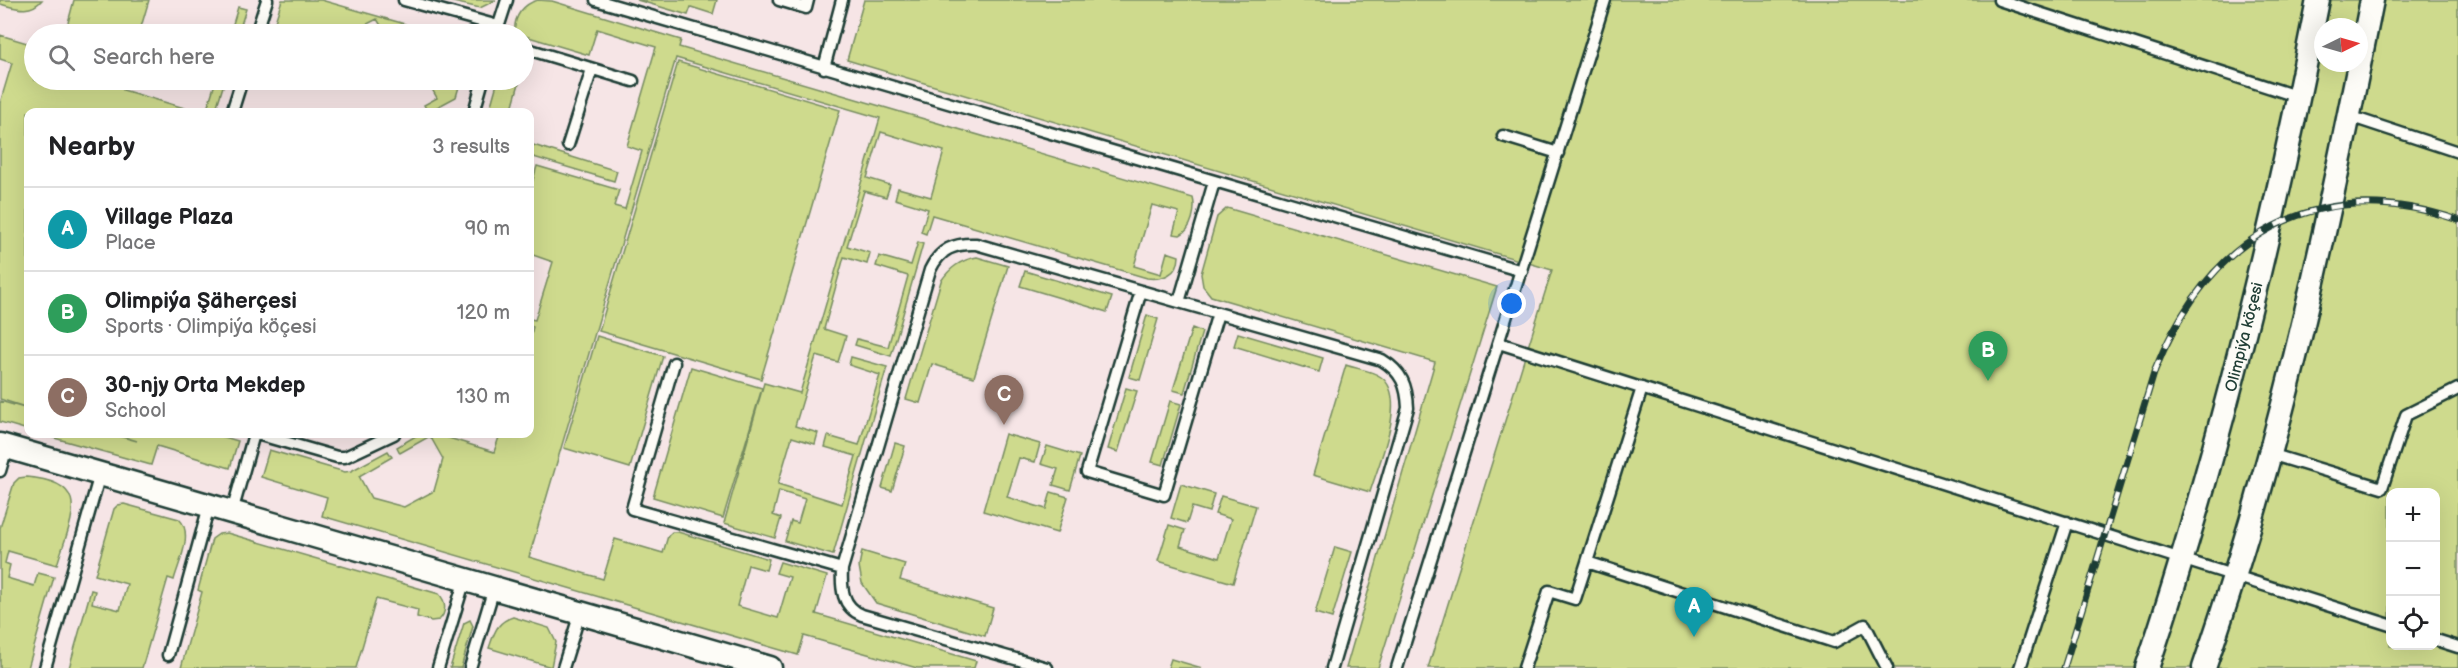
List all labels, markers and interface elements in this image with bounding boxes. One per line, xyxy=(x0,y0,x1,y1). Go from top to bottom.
north arrow xyxy=(2314,18,2368,72)
search box xyxy=(24,24,534,90)
icon: search xyxy=(45,41,78,74)
text: Search here xyxy=(93,44,215,71)
text: Nearby xyxy=(48,132,135,163)
text: 3 results xyxy=(432,135,510,159)
text: Village Plaza xyxy=(105,204,233,231)
text: A xyxy=(61,217,74,241)
text: 90 m xyxy=(465,217,510,241)
text: Place xyxy=(105,231,156,255)
street label: Olimpiýa köçesi xyxy=(2222,280,2268,394)
text: Olimpiýa Şäherçesi xyxy=(105,288,297,315)
your location xyxy=(1497,289,1526,318)
text: B xyxy=(60,301,75,325)
text: 120 m xyxy=(457,301,510,325)
text: Sports · Olimpiýa köçesi xyxy=(105,315,317,339)
pin: B xyxy=(1968,332,2008,381)
text: 30-njy Orta Mekdep xyxy=(105,372,306,399)
pin: C xyxy=(984,376,1024,425)
text: C xyxy=(60,385,75,409)
text: 130 m xyxy=(456,385,510,409)
text: School xyxy=(105,399,166,423)
map controls xyxy=(2386,488,2440,650)
button: + xyxy=(2386,488,2440,542)
button: − xyxy=(2386,542,2440,596)
pin: A xyxy=(1674,588,1714,637)
button: locate xyxy=(2386,596,2440,650)

